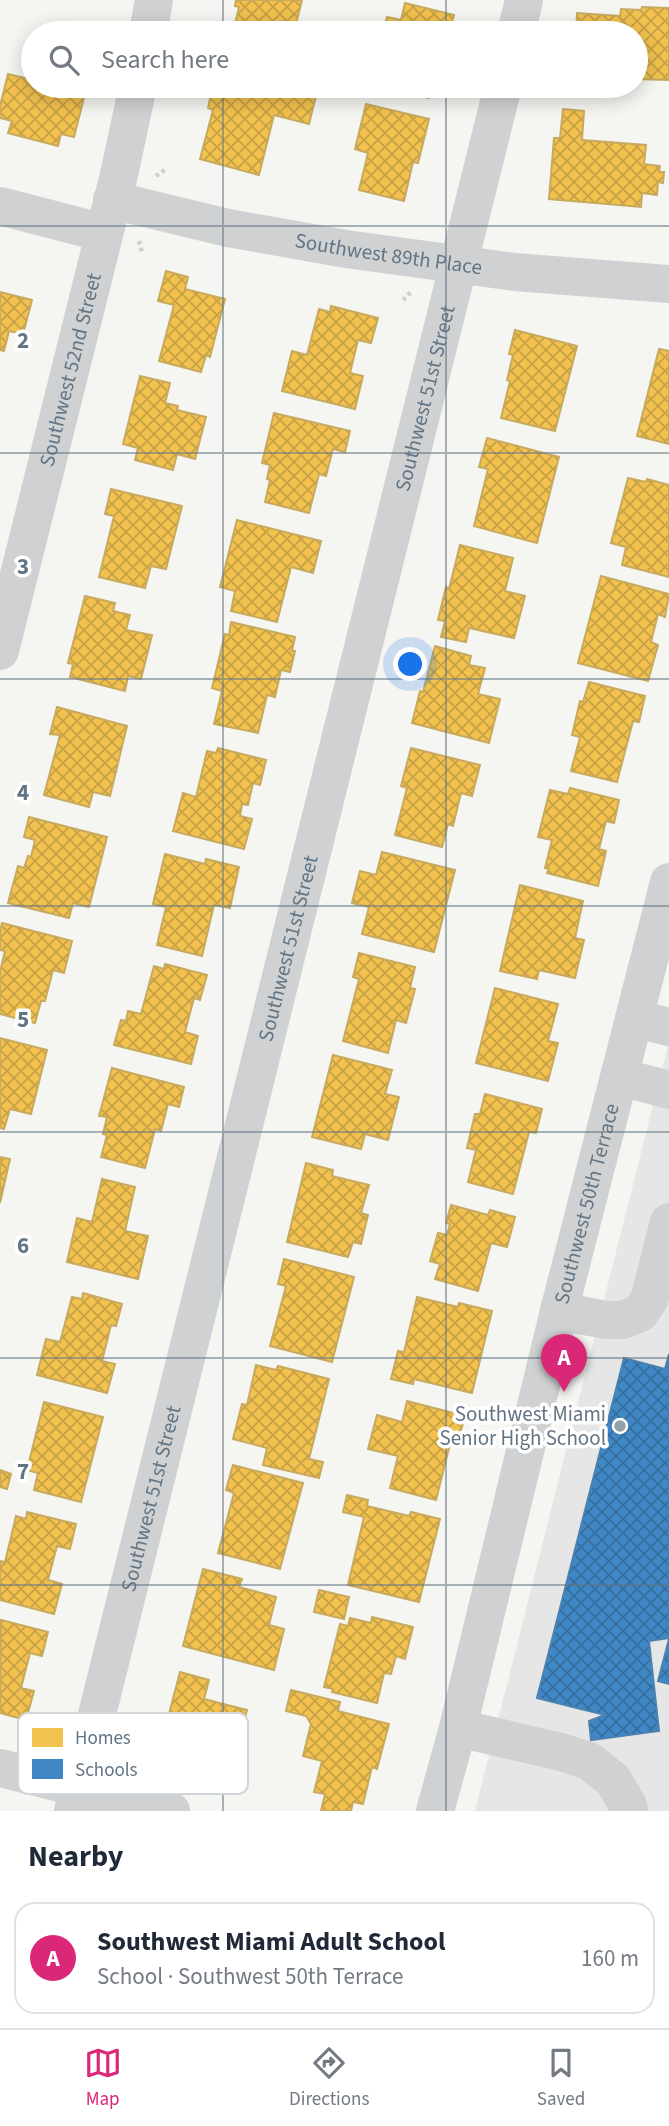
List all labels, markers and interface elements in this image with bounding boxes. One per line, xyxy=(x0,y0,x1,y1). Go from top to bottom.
search box xyxy=(21,21,648,98)
icon: search xyxy=(45,41,83,79)
text: Search here xyxy=(101,41,229,78)
street label: Southwest 89th Place xyxy=(293,225,484,282)
street label: Southwest 52nd Street xyxy=(32,270,109,470)
street label: Southwest 51st Street xyxy=(388,302,463,495)
text: 2 xyxy=(17,324,29,357)
text: 3 xyxy=(17,550,29,583)
your location xyxy=(393,647,427,681)
text: 4 xyxy=(17,776,29,809)
street label: Southwest 51st Street xyxy=(250,852,326,1045)
text: 5 xyxy=(17,1003,29,1036)
street label: Southwest 50th Terrace xyxy=(546,1100,627,1307)
text: 6 xyxy=(17,1229,29,1262)
pin: A xyxy=(541,1334,587,1392)
place label: Southwest Miami Senior High School xyxy=(439,1399,606,1453)
street label: Southwest 51st Street xyxy=(113,1402,189,1595)
marker: Southwest Miami Senior High School xyxy=(612,1418,628,1434)
text: 7 xyxy=(17,1455,29,1488)
legend xyxy=(18,1713,248,1794)
text: Homes xyxy=(75,1725,131,1752)
text: Schools xyxy=(75,1757,138,1784)
text: Nearby xyxy=(28,1835,123,1878)
text: Southwest Miami Adult School xyxy=(97,1923,445,1960)
text: A xyxy=(46,1942,60,1975)
text: 160 m xyxy=(581,1942,639,1975)
text: School · Southwest 50th Terrace xyxy=(97,1960,403,1993)
tab: Map xyxy=(84,2044,122,2113)
tab: Directions xyxy=(289,2044,369,2113)
tab: Saved xyxy=(537,2044,585,2113)

